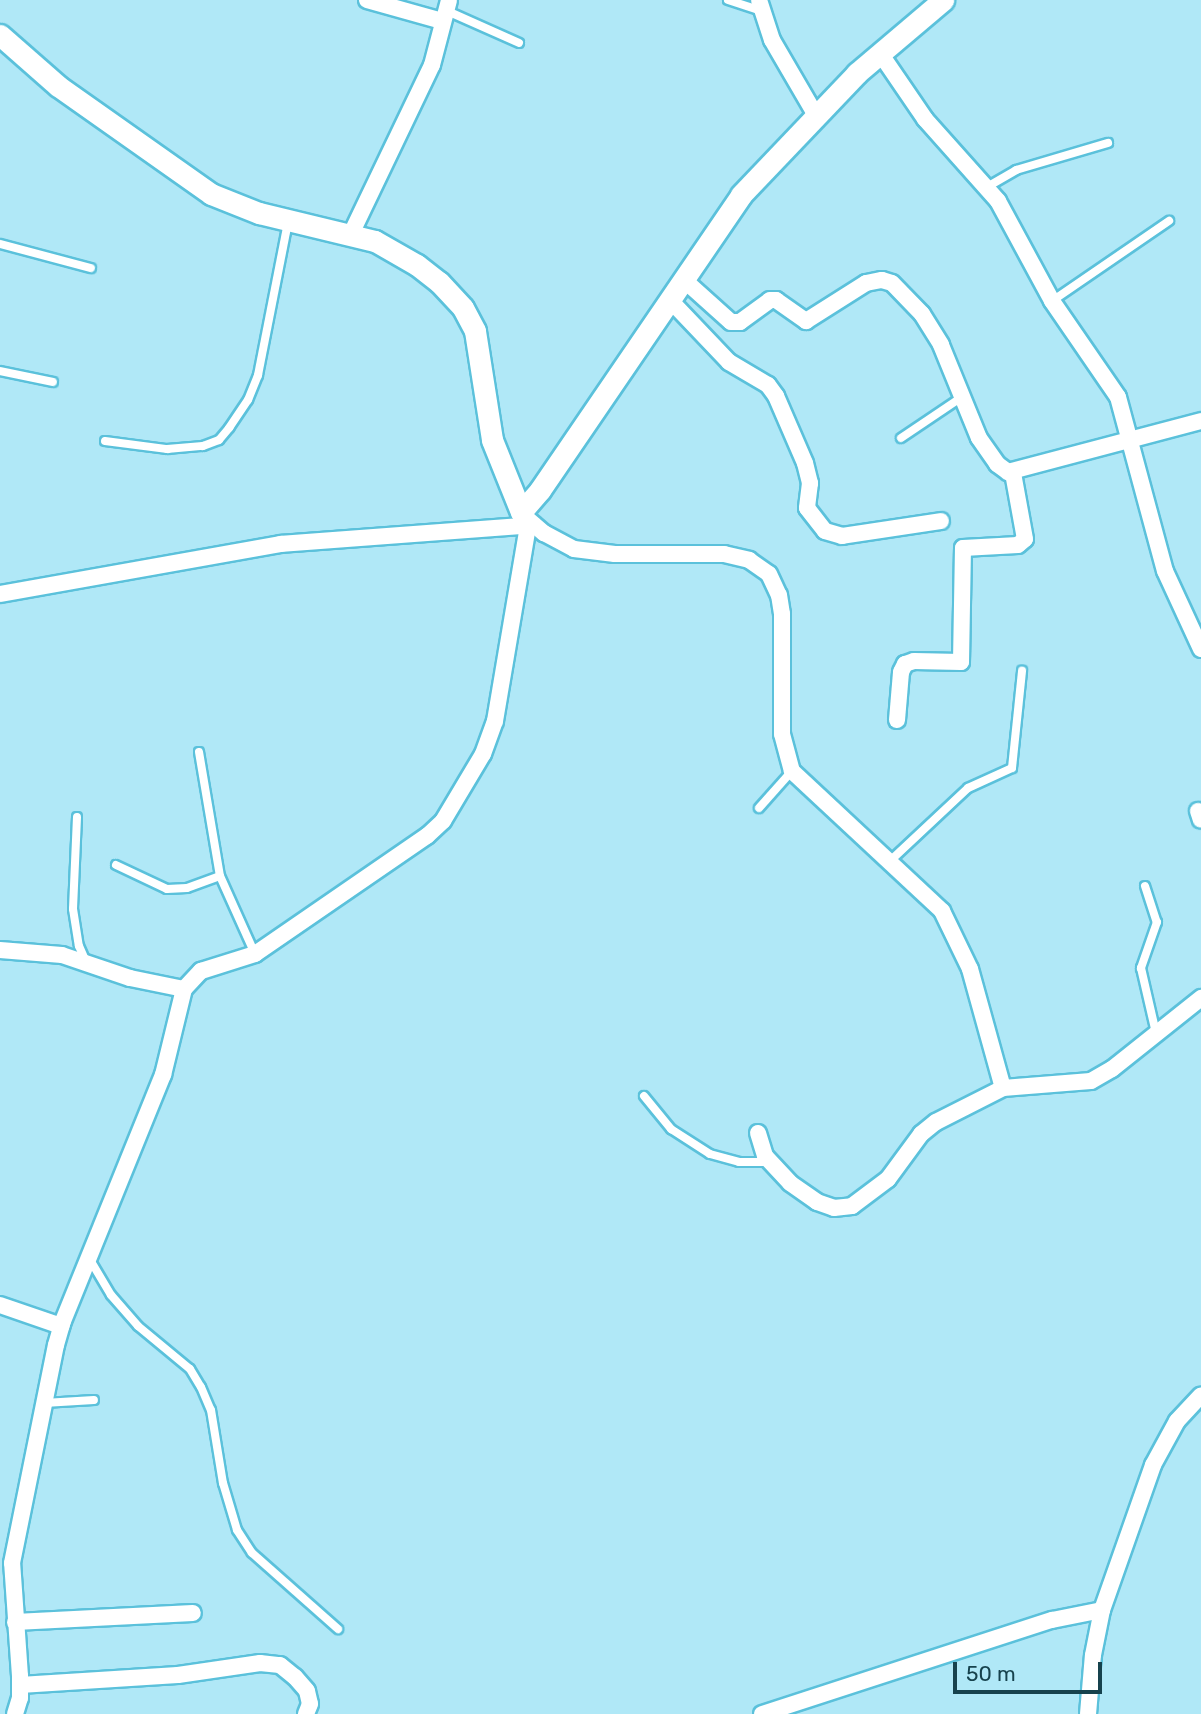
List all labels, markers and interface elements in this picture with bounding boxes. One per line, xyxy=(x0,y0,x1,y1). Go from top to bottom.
scale bar xyxy=(956,1648,1105,1692)
text: 50 m xyxy=(966,1661,1016,1686)

